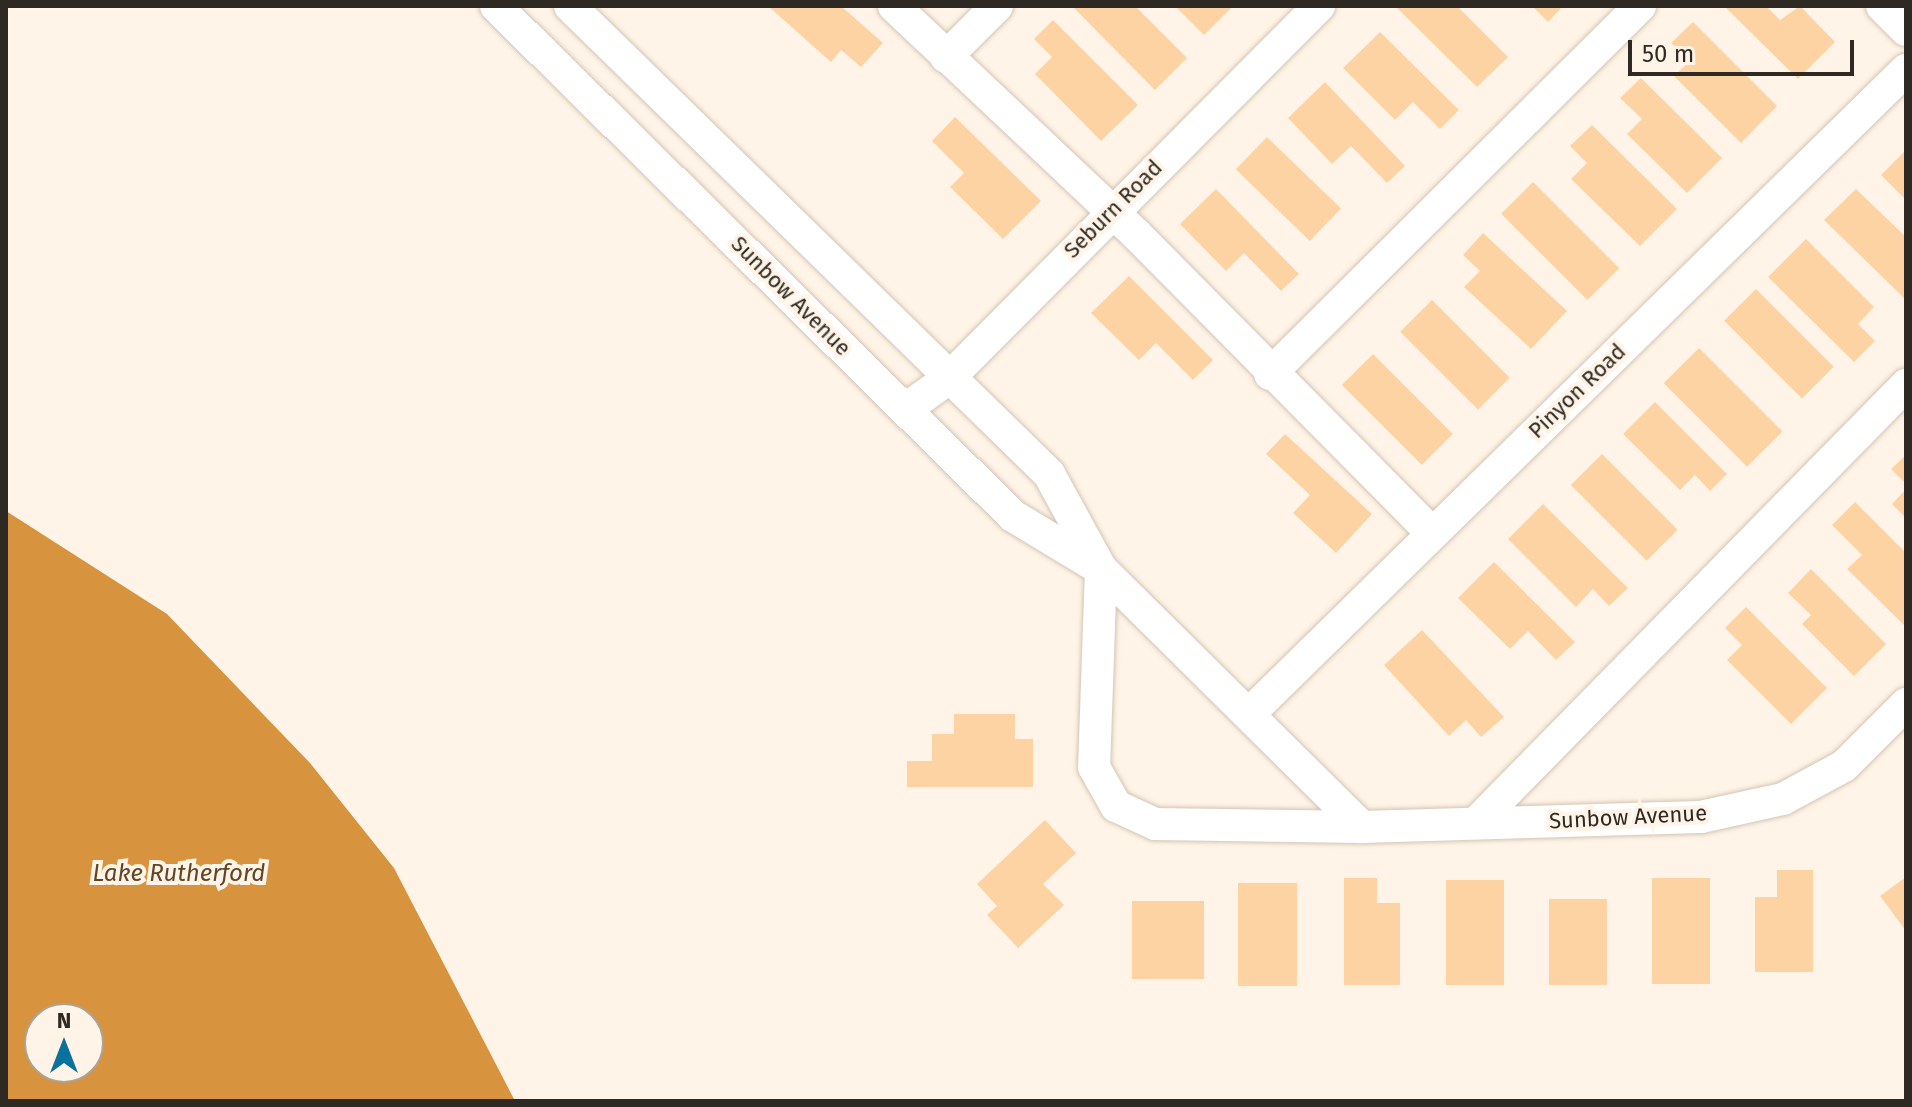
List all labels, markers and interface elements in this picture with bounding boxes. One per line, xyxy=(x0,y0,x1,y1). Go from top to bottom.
scale bar xyxy=(1632,24,1858,74)
text: 50 m xyxy=(1642,40,1694,68)
street label: Seburn Road xyxy=(1058,154,1168,264)
street label: Sunbow Avenue xyxy=(726,231,856,361)
street label: Pinyon Road xyxy=(1523,338,1631,444)
street label: Sunbow Avenue xyxy=(1548,800,1708,834)
water label: Lake Rutherford xyxy=(93,860,265,888)
north arrow xyxy=(24,1003,104,1083)
text: N xyxy=(57,1007,71,1034)

